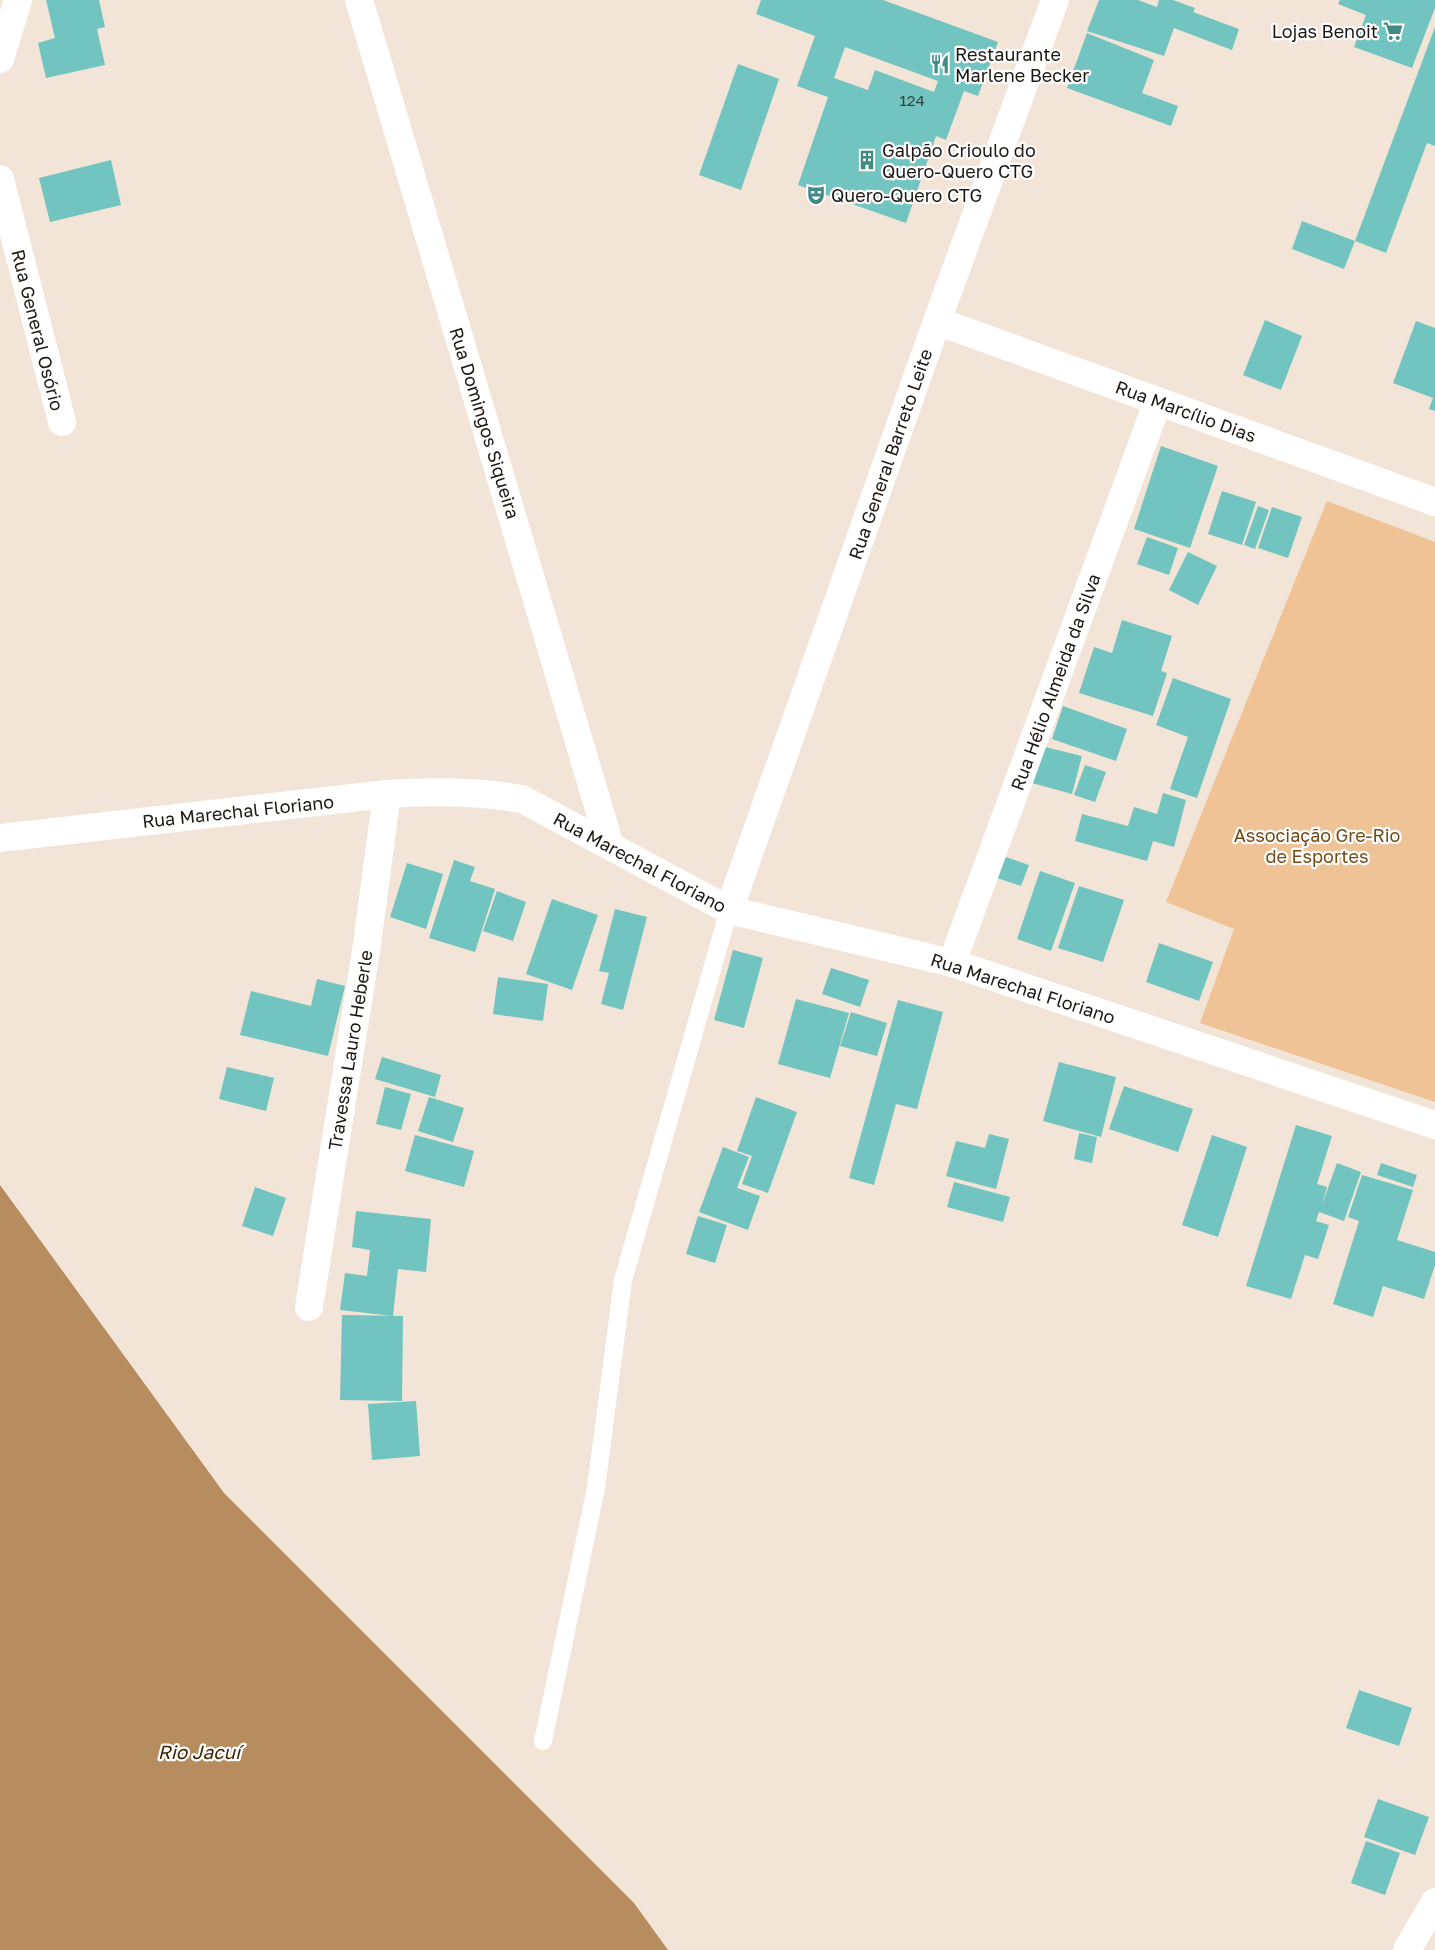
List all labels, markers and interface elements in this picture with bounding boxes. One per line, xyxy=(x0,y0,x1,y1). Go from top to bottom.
place label: Lojas Benoit xyxy=(1272,20,1378,42)
supermarket icon: Lojas Benoit xyxy=(1382,20,1404,42)
place label: Restaurante Marlene Becker xyxy=(955,43,1089,86)
restaurant icon: Restaurante Marlene Becker xyxy=(929,53,951,75)
house number: 124 xyxy=(899,91,925,109)
place label: Galpão Crioulo do Quero-Quero CTG xyxy=(882,139,1036,182)
building icon: Galpão Crioulo do Quero-Quero CTG xyxy=(856,149,878,171)
theatre icon: Quero-Quero CTG xyxy=(805,184,827,206)
place label: Quero-Quero CTG xyxy=(831,184,982,206)
street label: Rua General Osório xyxy=(7,247,69,413)
street label: Rua Domingos Siqueira xyxy=(445,325,525,521)
street label: Rua General Barreto Leite xyxy=(844,346,936,562)
street label: Rua Marcílio Dias xyxy=(1113,375,1259,447)
street label: Rua Hélio Almeida da Silva xyxy=(1005,571,1105,793)
street label: Rua Marechal Floriano xyxy=(141,790,335,832)
street label: Rua Marechal Floriano xyxy=(550,807,730,917)
park label: Associação Gre-Rio de Esportes xyxy=(1234,824,1400,867)
street label: Travessa Lauro Heberle xyxy=(323,948,377,1152)
street label: Rua Marechal Floriano xyxy=(928,948,1118,1028)
water label: Rio Jacuí xyxy=(158,1740,245,1763)

